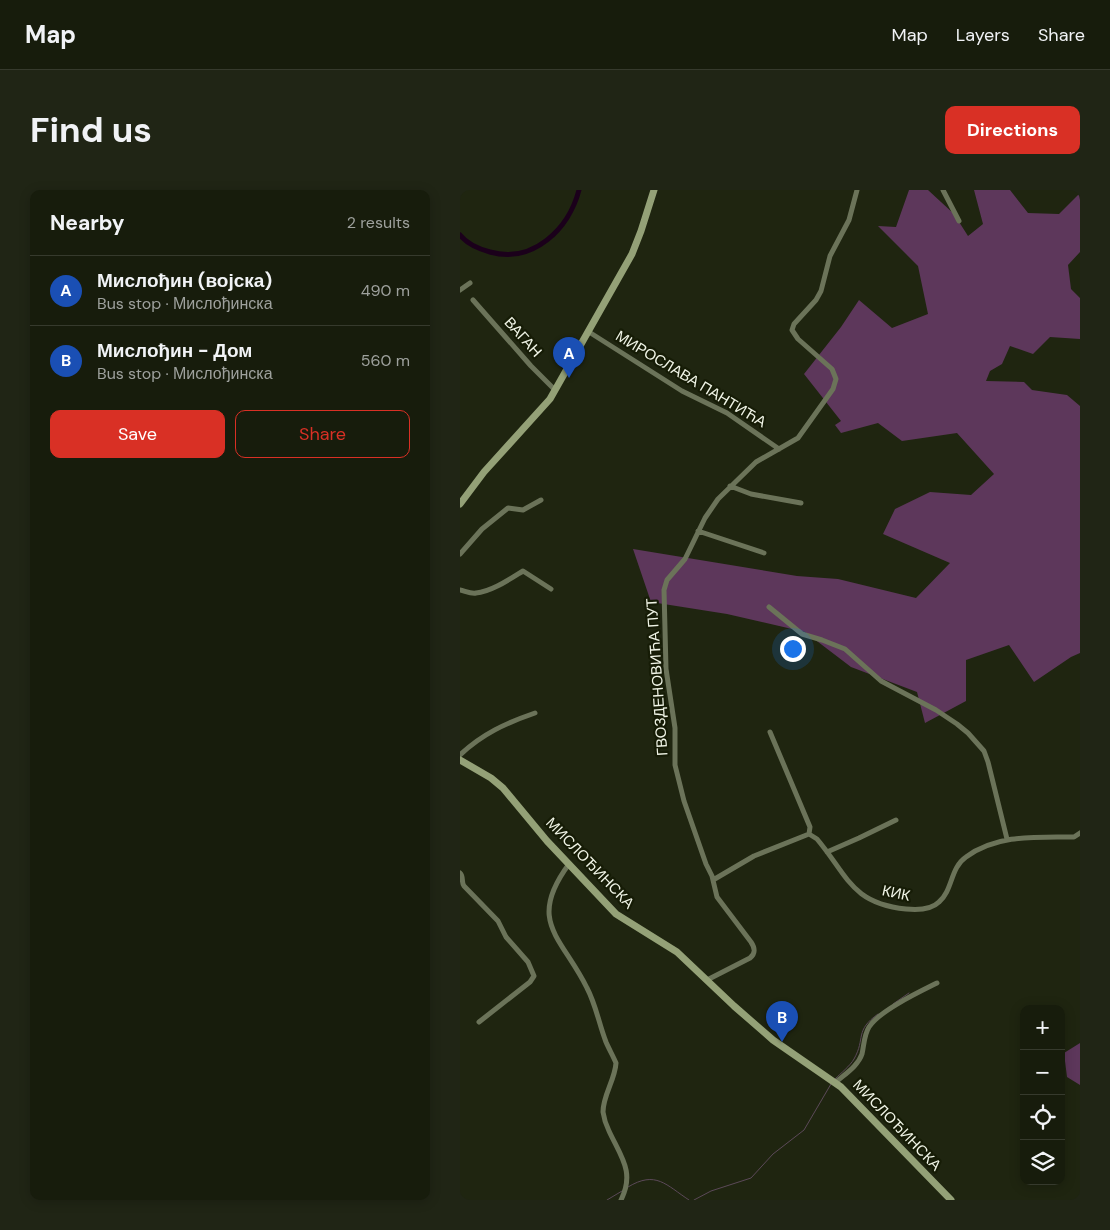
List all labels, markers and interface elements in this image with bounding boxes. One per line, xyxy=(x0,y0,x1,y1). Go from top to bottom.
text: Map xyxy=(25,19,76,50)
text: Map xyxy=(892,23,928,47)
text: Layers xyxy=(956,23,1010,47)
text: Share xyxy=(1038,23,1085,47)
button: Directions xyxy=(945,106,1080,154)
text: Find us xyxy=(30,107,152,153)
text: Nearby xyxy=(50,209,124,237)
text: 2 results xyxy=(347,212,410,233)
text: Мислођин (војска) xyxy=(97,268,272,293)
text: A xyxy=(60,280,72,301)
text: 490 m xyxy=(361,280,410,301)
text: Bus stop · Мислођинска xyxy=(97,293,273,314)
street label: ВАГАН xyxy=(500,313,546,361)
street label: МИРОСЛАВА ПАНТИЋА xyxy=(612,326,770,432)
pin: A xyxy=(553,337,585,378)
text: Мислођин - Дом xyxy=(97,338,252,363)
text: B xyxy=(61,350,71,371)
text: 560 m xyxy=(361,350,410,371)
text: Bus stop · Мислођинска xyxy=(97,363,273,384)
button: Save xyxy=(50,410,225,458)
button: Share xyxy=(235,410,410,458)
street label: ГВОЗДЕНОВИЋА ПУТ xyxy=(642,597,672,757)
your location xyxy=(780,636,806,662)
street label: МИСЛОЂИНСКА xyxy=(541,813,639,913)
street label: КИК xyxy=(880,880,912,906)
pin: B xyxy=(766,1001,798,1042)
map controls xyxy=(1020,1005,1065,1185)
button: + xyxy=(1020,1005,1065,1050)
button: − xyxy=(1020,1050,1065,1095)
street label: МИСЛОЂИНСКА xyxy=(848,1075,946,1175)
button: locate xyxy=(1020,1095,1065,1140)
button: layers xyxy=(1020,1140,1065,1185)

